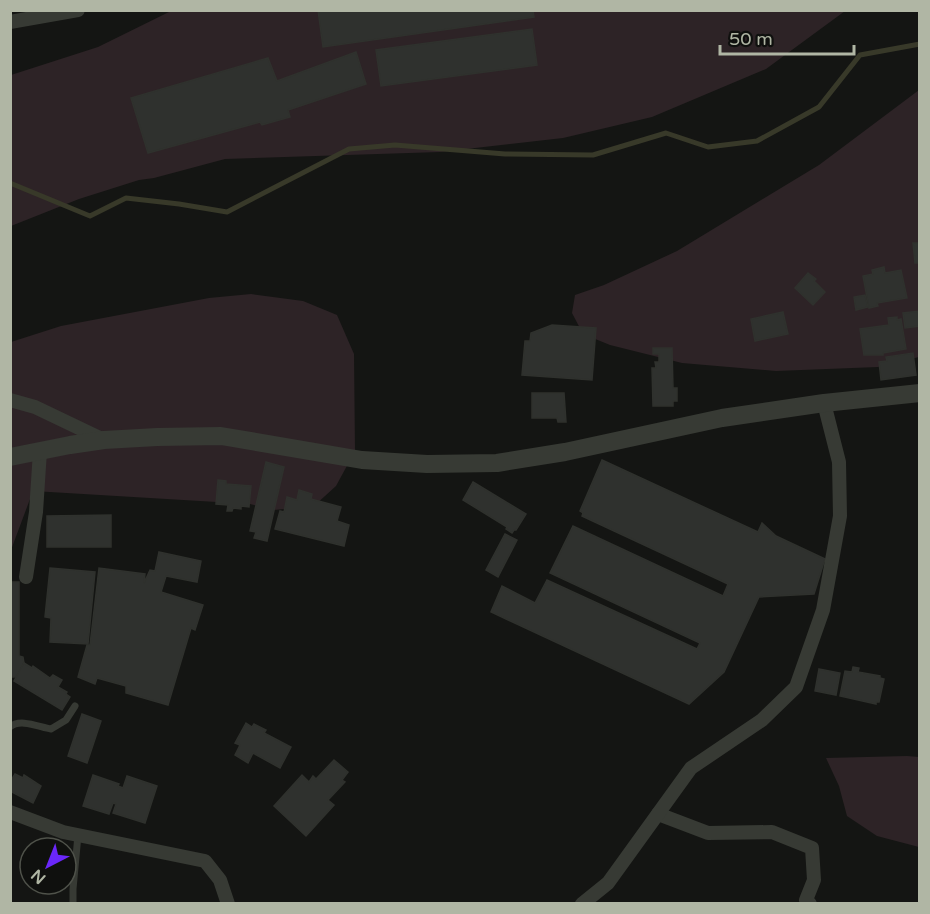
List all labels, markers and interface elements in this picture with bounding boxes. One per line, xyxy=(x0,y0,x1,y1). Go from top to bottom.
scale bar xyxy=(720,18,854,56)
text: 50 m xyxy=(729,28,773,50)
north arrow xyxy=(18,836,78,896)
text: N xyxy=(27,865,50,888)

